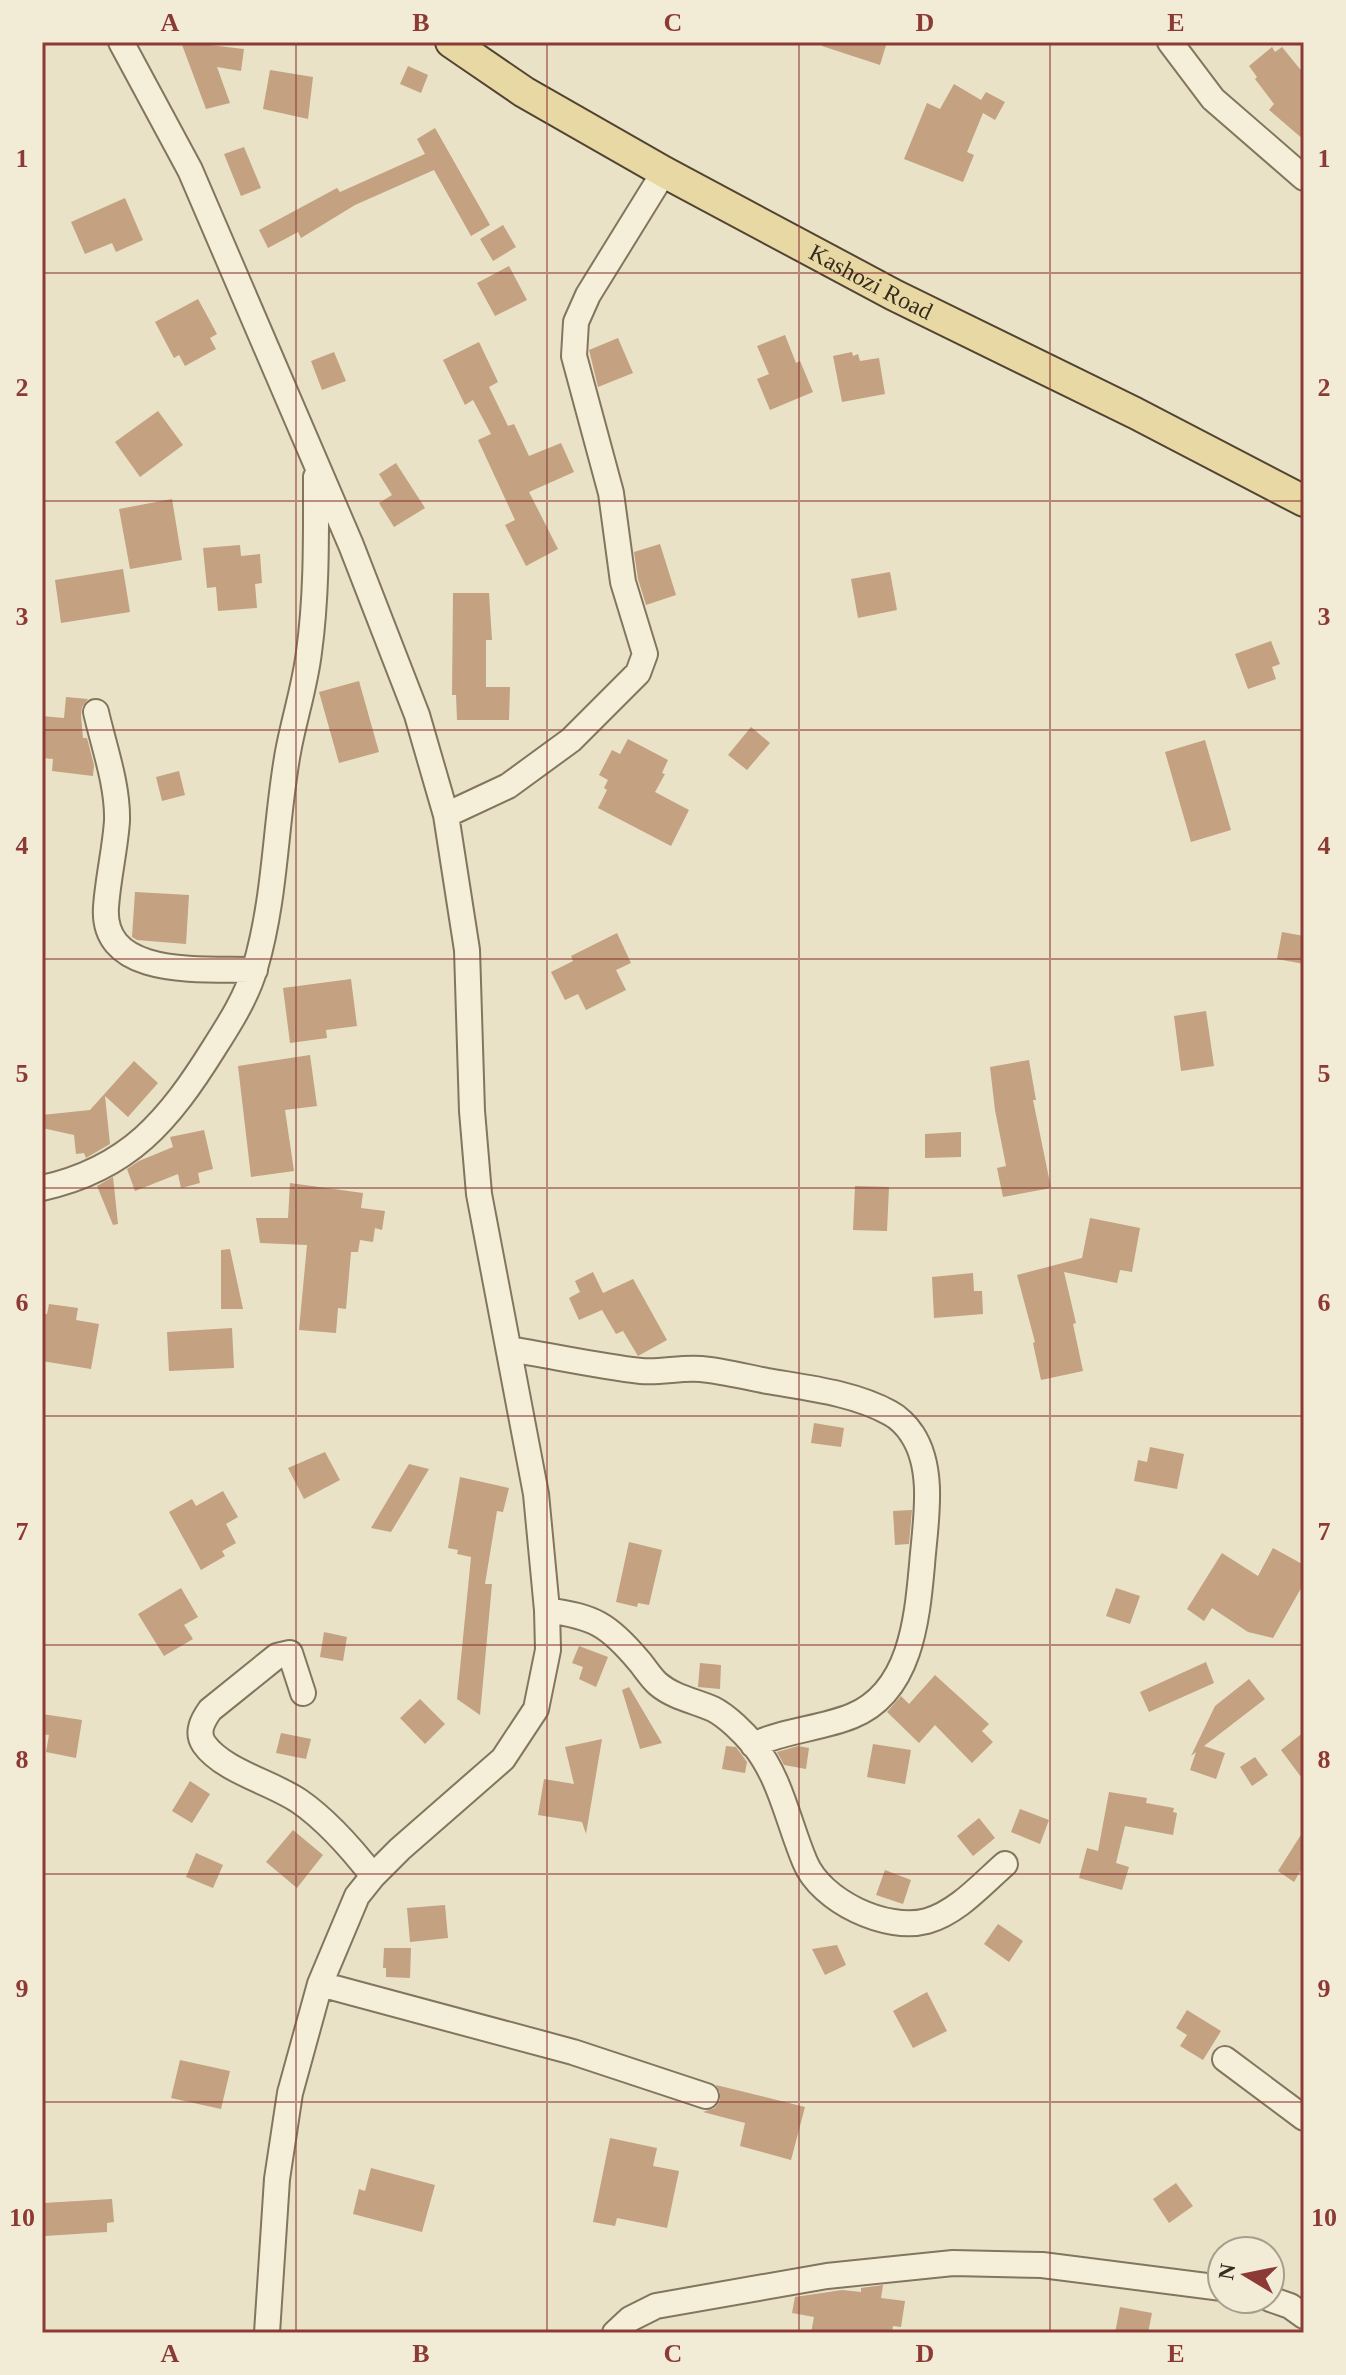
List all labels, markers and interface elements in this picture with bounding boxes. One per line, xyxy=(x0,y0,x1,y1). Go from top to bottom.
text: A xyxy=(161,8,180,37)
text: B xyxy=(412,8,430,37)
text: C xyxy=(664,8,682,37)
text: D xyxy=(916,8,934,37)
text: E xyxy=(1167,8,1185,37)
text: 1 xyxy=(16,144,29,173)
text: 1 xyxy=(1318,144,1331,173)
street label: Kashozi Road xyxy=(805,239,937,325)
text: 2 xyxy=(16,373,29,402)
text: 2 xyxy=(1318,373,1331,402)
text: 3 xyxy=(16,602,29,631)
text: 3 xyxy=(1318,602,1331,631)
text: 4 xyxy=(16,831,29,860)
text: 4 xyxy=(1318,831,1331,860)
text: 5 xyxy=(16,1059,29,1088)
text: 5 xyxy=(1318,1059,1331,1088)
text: 6 xyxy=(16,1288,29,1317)
text: 6 xyxy=(1318,1288,1331,1317)
text: 7 xyxy=(16,1517,29,1546)
text: 7 xyxy=(1318,1517,1331,1546)
text: 8 xyxy=(16,1745,29,1774)
text: 8 xyxy=(1318,1745,1331,1774)
text: 9 xyxy=(16,1974,29,2003)
text: 9 xyxy=(1318,1974,1331,2003)
text: 10 xyxy=(9,2203,35,2232)
text: 10 xyxy=(1311,2203,1337,2232)
north arrow xyxy=(1206,2235,1286,2315)
text: N xyxy=(1213,2262,1241,2282)
text: A xyxy=(161,2339,180,2368)
text: B xyxy=(412,2339,430,2368)
text: C xyxy=(664,2339,682,2368)
text: D xyxy=(916,2339,934,2368)
text: E xyxy=(1167,2339,1185,2368)

